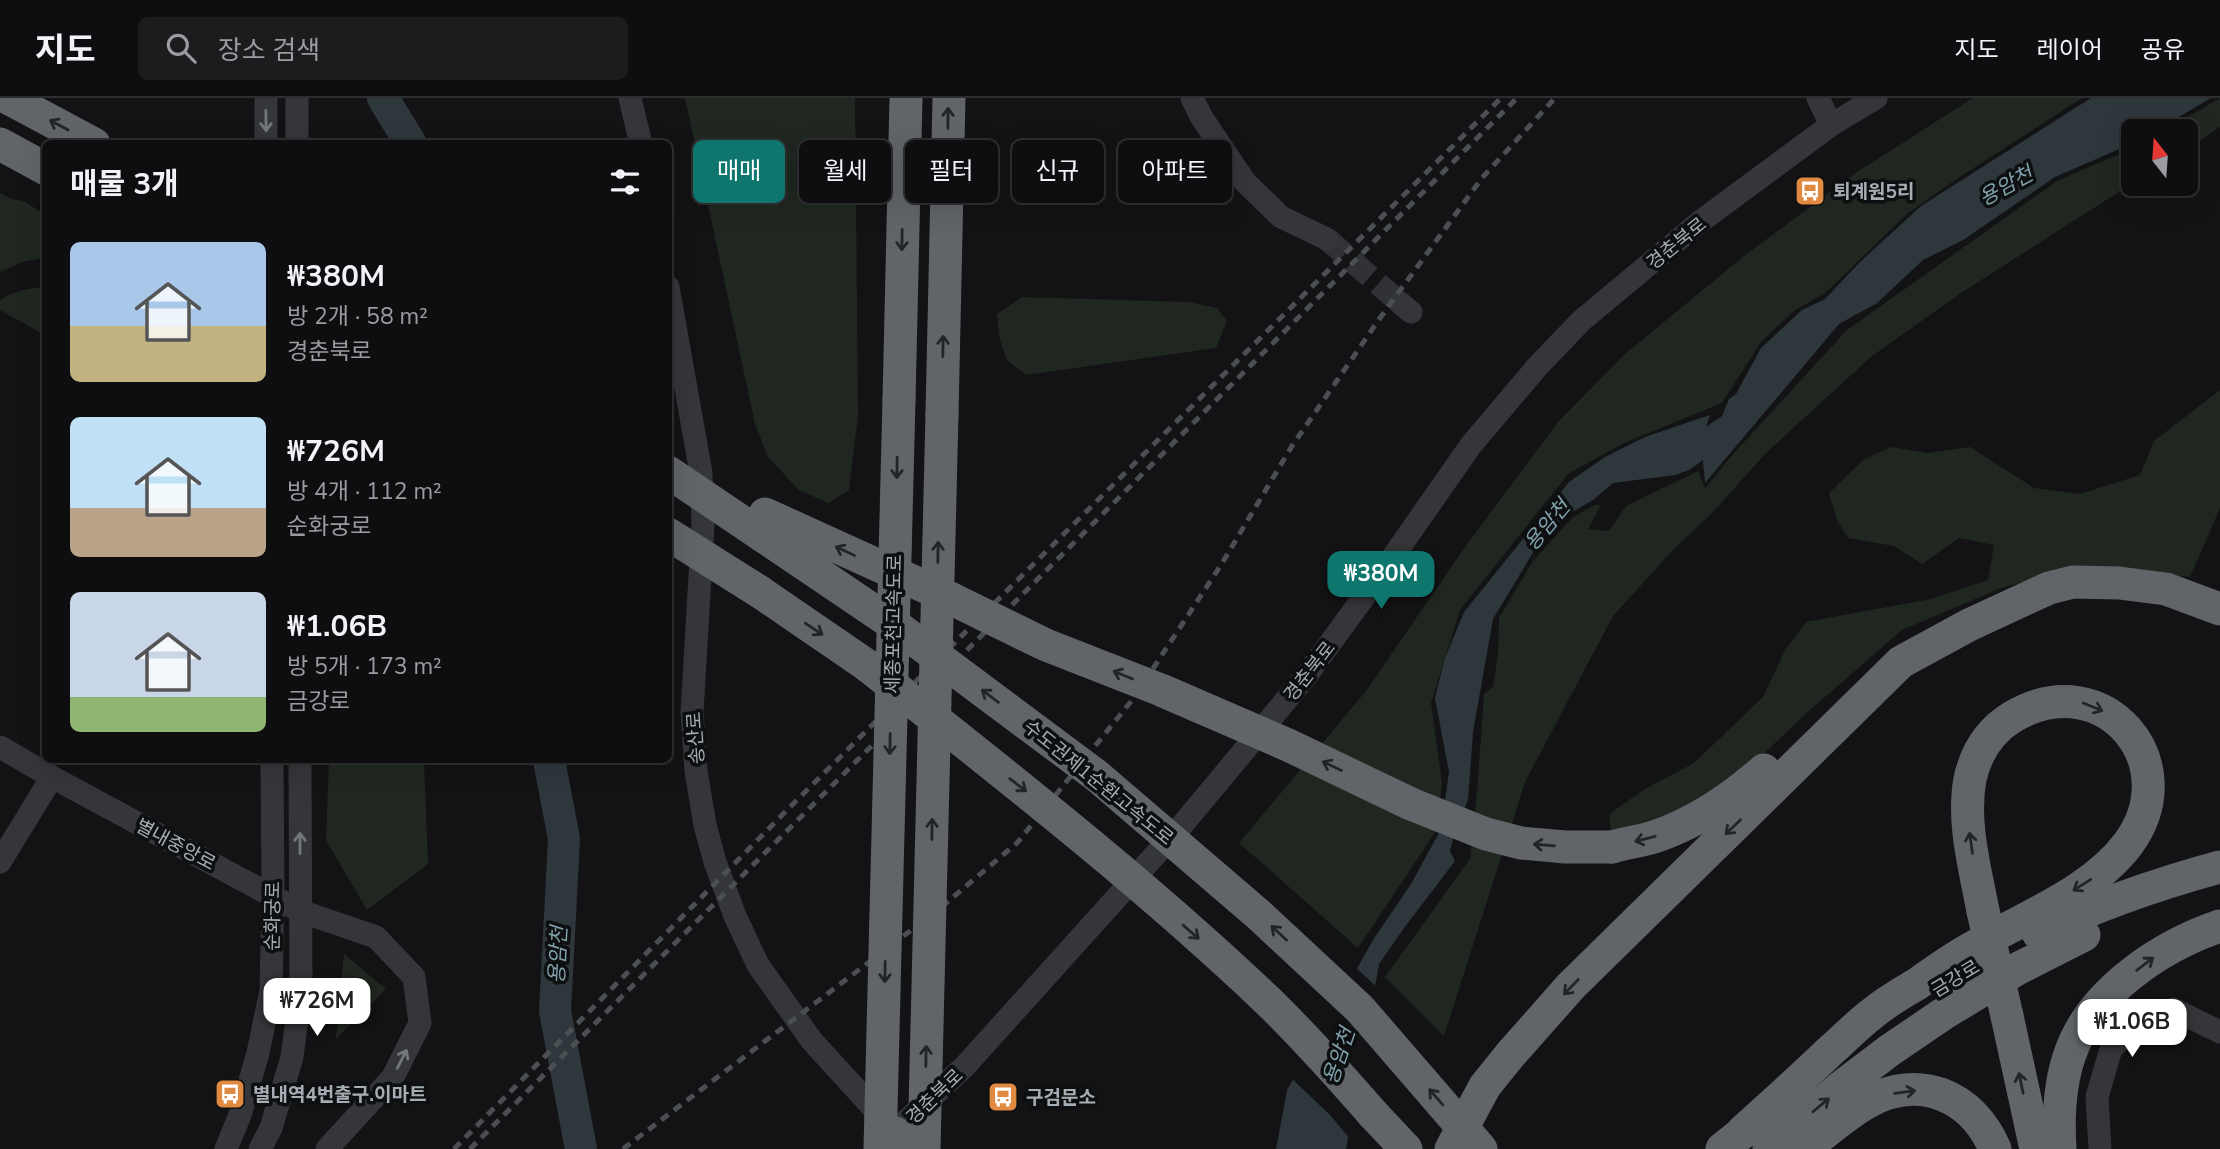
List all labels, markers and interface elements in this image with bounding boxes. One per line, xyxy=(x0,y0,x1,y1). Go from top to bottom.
search box xyxy=(138,17,628,80)
text: 지도 xyxy=(35,28,96,73)
icon: search xyxy=(162,29,200,67)
text: 장소 검색 xyxy=(218,33,320,68)
text: 지도 xyxy=(1954,34,1999,66)
text: 레이어 xyxy=(2037,34,2103,66)
text: 공유 xyxy=(2141,34,2185,66)
one-way arrow xyxy=(942,107,955,130)
one-way arrow xyxy=(259,109,273,132)
one-way arrow xyxy=(49,118,70,132)
north arrow xyxy=(2121,119,2198,196)
map controls xyxy=(2121,119,2198,196)
chip: 매매 xyxy=(693,140,785,203)
chip: 월세 xyxy=(799,140,891,203)
chip: 필터 xyxy=(905,140,998,203)
chip: 신규 xyxy=(1012,140,1104,203)
chip: 아파트 xyxy=(1118,140,1232,203)
water label: 용암천 xyxy=(1974,158,2040,212)
icon: filters xyxy=(606,163,644,201)
text: 매물 3개 xyxy=(70,164,179,205)
bus stop icon: 퇴계원5리 xyxy=(1793,174,1827,208)
place label: 퇴계원5리 xyxy=(1833,179,1914,205)
street label: 경춘북로 xyxy=(1641,212,1712,276)
one-way arrow xyxy=(896,228,909,251)
text: ₩380M xyxy=(287,256,385,297)
icon: home xyxy=(126,270,210,354)
text: 방 2개 · 58 m² xyxy=(287,301,428,332)
one-way arrow xyxy=(937,335,950,358)
text: 경춘북로 xyxy=(287,336,372,367)
text: ₩726M xyxy=(287,431,385,472)
icon: home xyxy=(126,445,210,529)
one-way arrow xyxy=(890,456,904,479)
text: 방 4개 · 112 m² xyxy=(287,476,442,507)
water label: 용암천 xyxy=(1518,492,1578,556)
text: 순화궁로 xyxy=(287,511,372,542)
one-way arrow xyxy=(932,541,945,564)
one-way arrow xyxy=(835,544,856,557)
pin: ₩380M xyxy=(1332,552,1430,611)
street label: 세종포천고속도로 xyxy=(880,554,908,694)
text: ₩380M xyxy=(1343,558,1419,589)
text: ₩1.06B xyxy=(287,606,387,647)
icon: home xyxy=(126,620,210,704)
one-way arrow xyxy=(804,622,823,636)
street label: 경춘북로 xyxy=(1278,636,1342,707)
text: 방 5개 · 173 m² xyxy=(287,651,442,682)
one-way arrow xyxy=(1113,668,1134,681)
text: 금강로 xyxy=(287,686,350,717)
one-way arrow xyxy=(980,689,999,704)
one-way arrow xyxy=(2082,701,2103,714)
street label: 송산로 xyxy=(681,711,711,765)
street label: 수도권제1순환고속도로 xyxy=(1018,714,1179,851)
one-way arrow xyxy=(884,732,897,755)
one-way arrow xyxy=(1322,759,1343,773)
one-way arrow xyxy=(1008,777,1026,792)
street label: 별내중앙로 xyxy=(131,813,220,877)
one-way arrow xyxy=(925,818,938,841)
one-way arrow xyxy=(1724,819,1741,836)
one-way arrow xyxy=(293,831,307,854)
one-way arrow xyxy=(1964,832,1977,855)
one-way arrow xyxy=(1634,833,1657,846)
one-way arrow xyxy=(1533,838,1555,851)
one-way arrow xyxy=(2073,878,2093,892)
street label: 순화궁로 xyxy=(259,881,287,951)
water label: 용암천 xyxy=(543,923,574,985)
one-way arrow xyxy=(1182,924,1200,940)
one-way arrow xyxy=(1271,925,1288,942)
street label: 금강로 xyxy=(1926,954,1985,1004)
one-way arrow xyxy=(2135,957,2154,971)
one-way arrow xyxy=(878,960,891,983)
pin: ₩726M xyxy=(268,978,366,1038)
one-way arrow xyxy=(1562,978,1579,995)
text: ₩726M xyxy=(279,985,355,1016)
pin: ₩1.06B xyxy=(2075,1000,2189,1059)
text: ₩1.06B xyxy=(2094,1006,2170,1037)
water label: 용암천 xyxy=(1316,1022,1363,1088)
one-way arrow xyxy=(920,1045,933,1068)
one-way arrow xyxy=(395,1049,409,1070)
street label: 경춘북로 xyxy=(901,1063,969,1130)
one-way arrow xyxy=(2014,1072,2028,1095)
bus stop icon: 별내역4번출구.이마트 xyxy=(213,1077,247,1111)
bus stop icon: 구검문소 xyxy=(986,1080,1020,1114)
place label: 별내역4번출구.이마트 xyxy=(253,1082,426,1108)
place label: 구검문소 xyxy=(1026,1085,1096,1111)
one-way arrow xyxy=(1893,1086,1916,1099)
one-way arrow xyxy=(1428,1088,1444,1106)
one-way arrow xyxy=(1811,1097,1829,1113)

